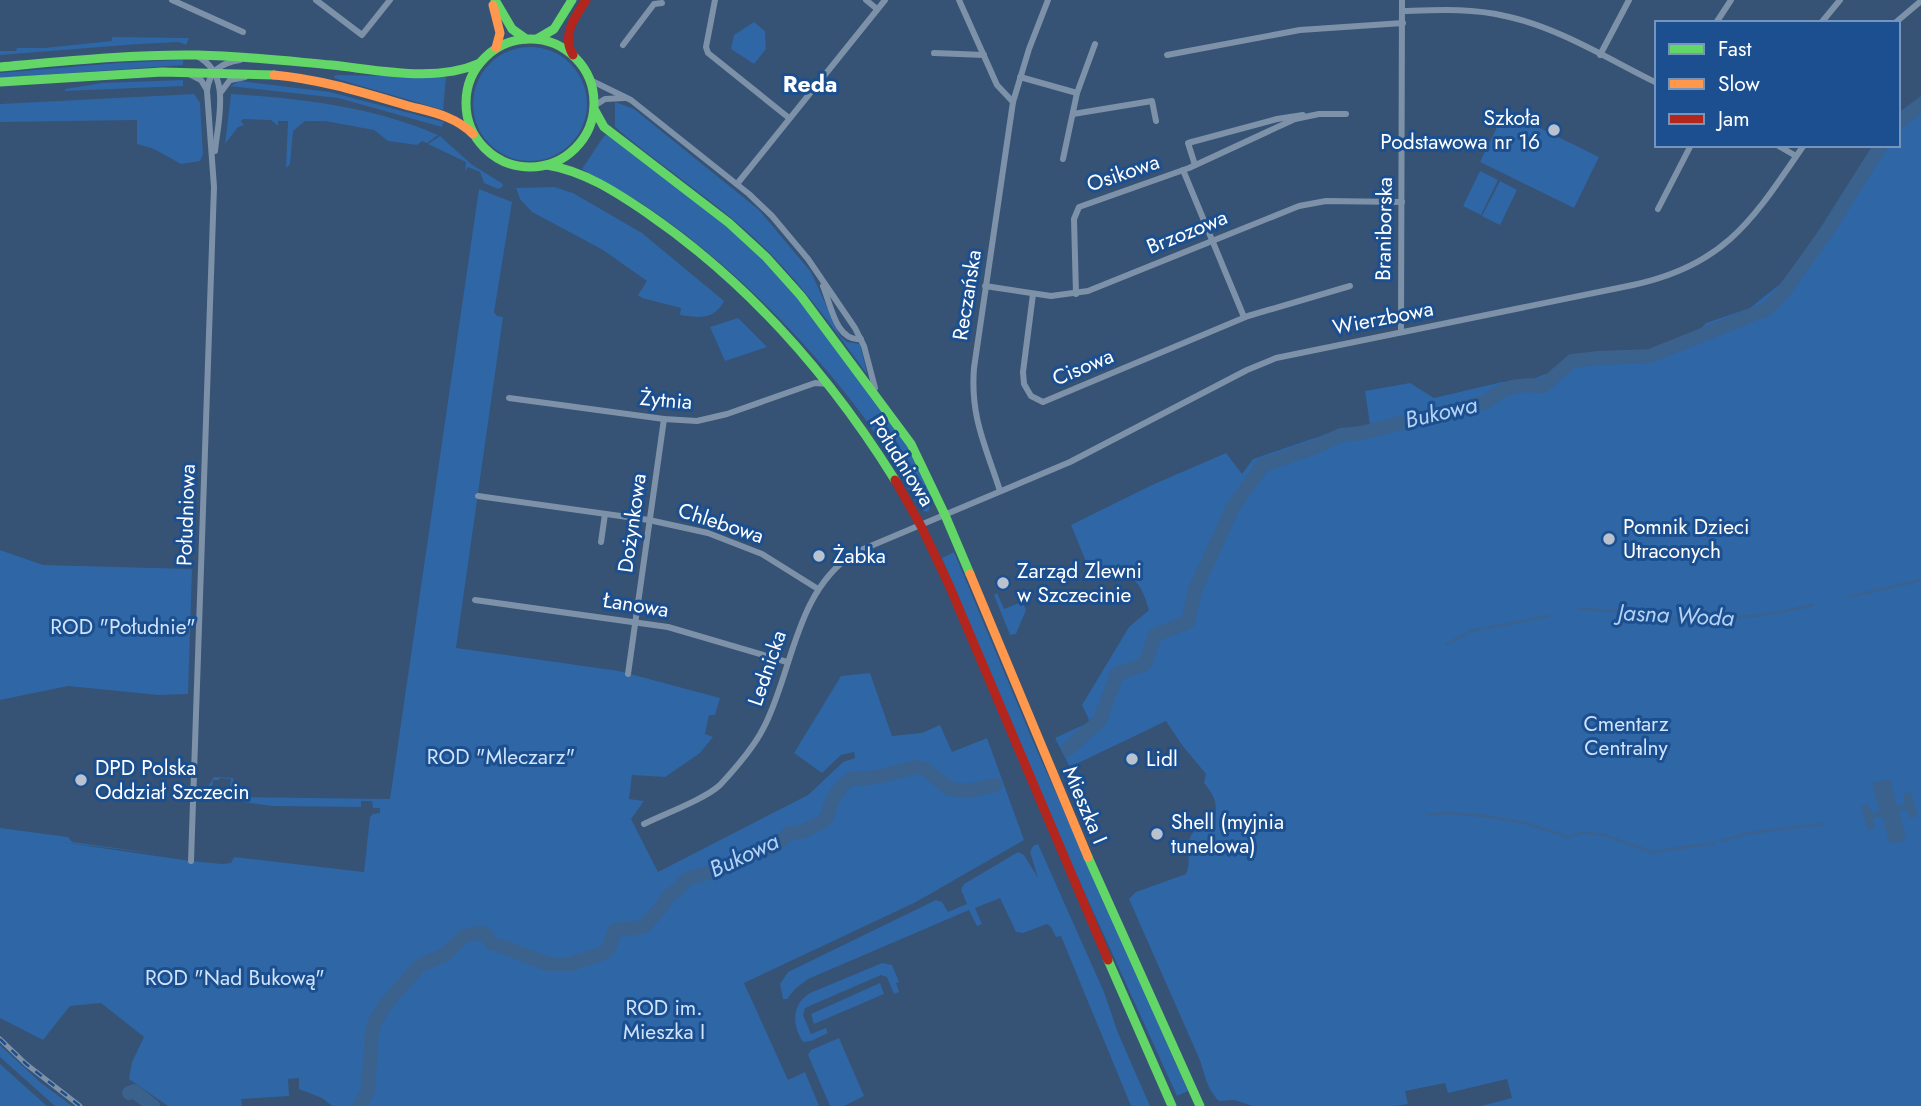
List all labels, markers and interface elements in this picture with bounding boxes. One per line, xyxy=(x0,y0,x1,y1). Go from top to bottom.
legend xyxy=(1655,21,1900,147)
text: Fast xyxy=(1718,34,1751,64)
district label: Reda xyxy=(783,67,837,101)
text: Slow xyxy=(1718,69,1760,99)
place label: Szkoła Podstawowa nr 16 xyxy=(1380,103,1540,157)
text: Jam xyxy=(1715,104,1750,134)
marker: Szkoła Podstawowa nr 16 xyxy=(1546,122,1562,138)
street label: Osikowa xyxy=(1083,147,1163,199)
street label: Braniborska xyxy=(1368,177,1400,281)
street label: Brzozowa xyxy=(1142,202,1232,262)
street label: Reczańska xyxy=(945,248,989,342)
street label: Wierzbowa xyxy=(1330,294,1436,342)
street label: Cisowa xyxy=(1048,341,1118,393)
street label: Żytnia xyxy=(639,383,693,417)
water label: Bukowa xyxy=(1401,387,1481,437)
street label: Południowa xyxy=(862,410,942,512)
street label: Południowa xyxy=(169,463,203,567)
street label: Dożynkowa xyxy=(610,471,654,575)
street label: Chlebowa xyxy=(674,495,768,551)
place label: Pomnik Dzieci Utraconych xyxy=(1623,512,1749,566)
marker: Pomnik Dzieci Utraconych xyxy=(1601,531,1617,547)
place label: Żabka xyxy=(833,541,886,571)
marker: Żabka xyxy=(811,548,827,564)
place label: Zarząd Zlewni w Szczecinie xyxy=(1017,556,1142,610)
marker: Zarząd Zlewni w Szczecinie xyxy=(995,575,1011,591)
street label: Łanowa xyxy=(600,585,671,625)
water label: Jasna Woda xyxy=(1613,595,1735,635)
park label: ROD "Południe" xyxy=(50,612,196,642)
street label: Lednicka xyxy=(740,626,794,710)
park label: Cmentarz Centralny xyxy=(1583,709,1669,763)
park label: ROD "Mleczarz" xyxy=(427,742,575,772)
place label: Lidl xyxy=(1146,744,1178,774)
marker: Lidl xyxy=(1124,751,1140,767)
place label: DPD Polska Oddział Szczecin xyxy=(95,753,249,807)
street label: Mieszka I xyxy=(1055,761,1115,849)
marker: DPD Polska Oddział Szczecin xyxy=(73,772,89,788)
place label: Shell (myjnia tunelowa) xyxy=(1171,807,1284,861)
water label: Bukowa xyxy=(704,824,785,886)
marker: Shell (myjnia tunelowa) xyxy=(1149,826,1165,842)
park label: ROD "Nad Bukową" xyxy=(145,963,325,993)
park label: ROD im. Mieszka I xyxy=(623,993,705,1047)

